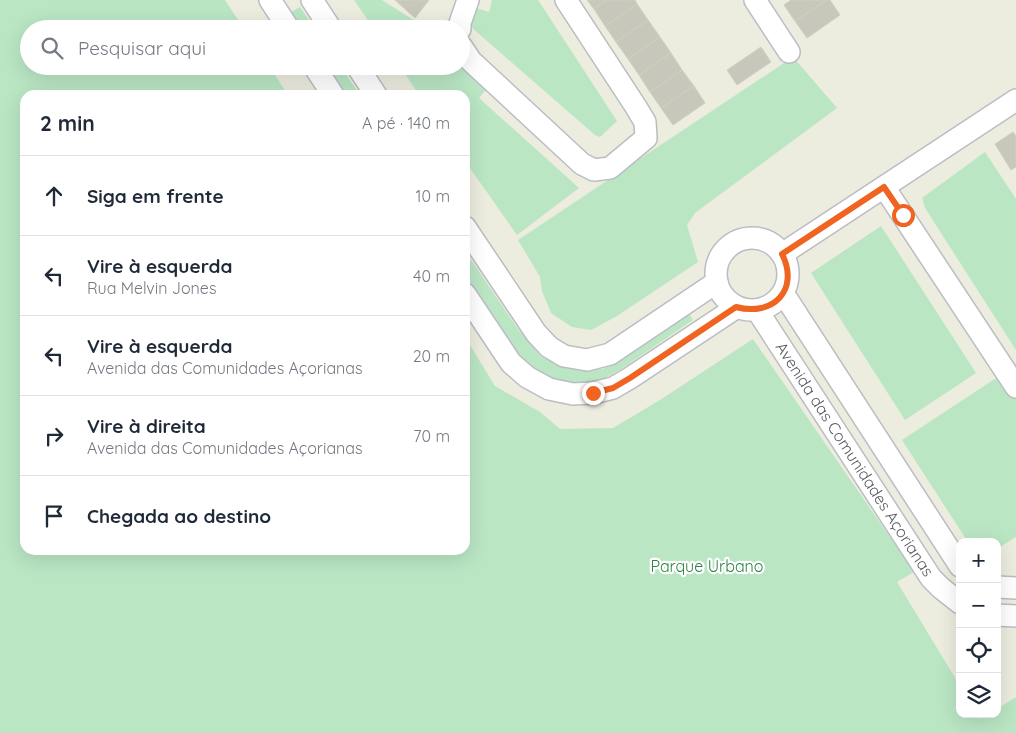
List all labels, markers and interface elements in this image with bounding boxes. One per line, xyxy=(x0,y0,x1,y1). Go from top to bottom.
search box xyxy=(20,20,470,75)
icon: search xyxy=(38,34,66,62)
text: Pesquisar aqui xyxy=(78,36,206,60)
text: 2 min xyxy=(40,110,95,136)
text: A pé · 140 m xyxy=(362,113,450,133)
icon: ahead xyxy=(40,182,68,210)
text: Siga em frente xyxy=(87,184,224,208)
text: 10 m xyxy=(416,186,450,206)
route start xyxy=(892,204,915,227)
text: Vire à esquerda xyxy=(87,254,232,278)
icon: left xyxy=(40,262,68,290)
text: 40 m xyxy=(413,266,450,286)
text: Rua Melvin Jones xyxy=(87,278,216,298)
text: Vire à esquerda xyxy=(87,334,232,358)
street label: Avenida das Comunidades Açorianas xyxy=(772,338,938,580)
icon: left xyxy=(40,342,68,370)
text: 20 m xyxy=(413,346,450,366)
text: Avenida das Comunidades Açorianas xyxy=(87,358,363,378)
route end xyxy=(582,382,605,405)
text: Vire à direita xyxy=(87,414,206,438)
icon: right xyxy=(40,422,68,450)
text: 70 m xyxy=(413,426,450,446)
text: Avenida das Comunidades Açorianas xyxy=(87,438,363,458)
icon: arrive xyxy=(40,502,68,530)
text: Chegada ao destino xyxy=(87,504,271,528)
map controls xyxy=(956,538,1001,718)
button: + xyxy=(956,538,1001,583)
park label: Parque Urbano xyxy=(650,556,764,576)
button: − xyxy=(956,583,1001,628)
button: locate xyxy=(956,628,1001,673)
button: layers xyxy=(956,673,1001,718)

